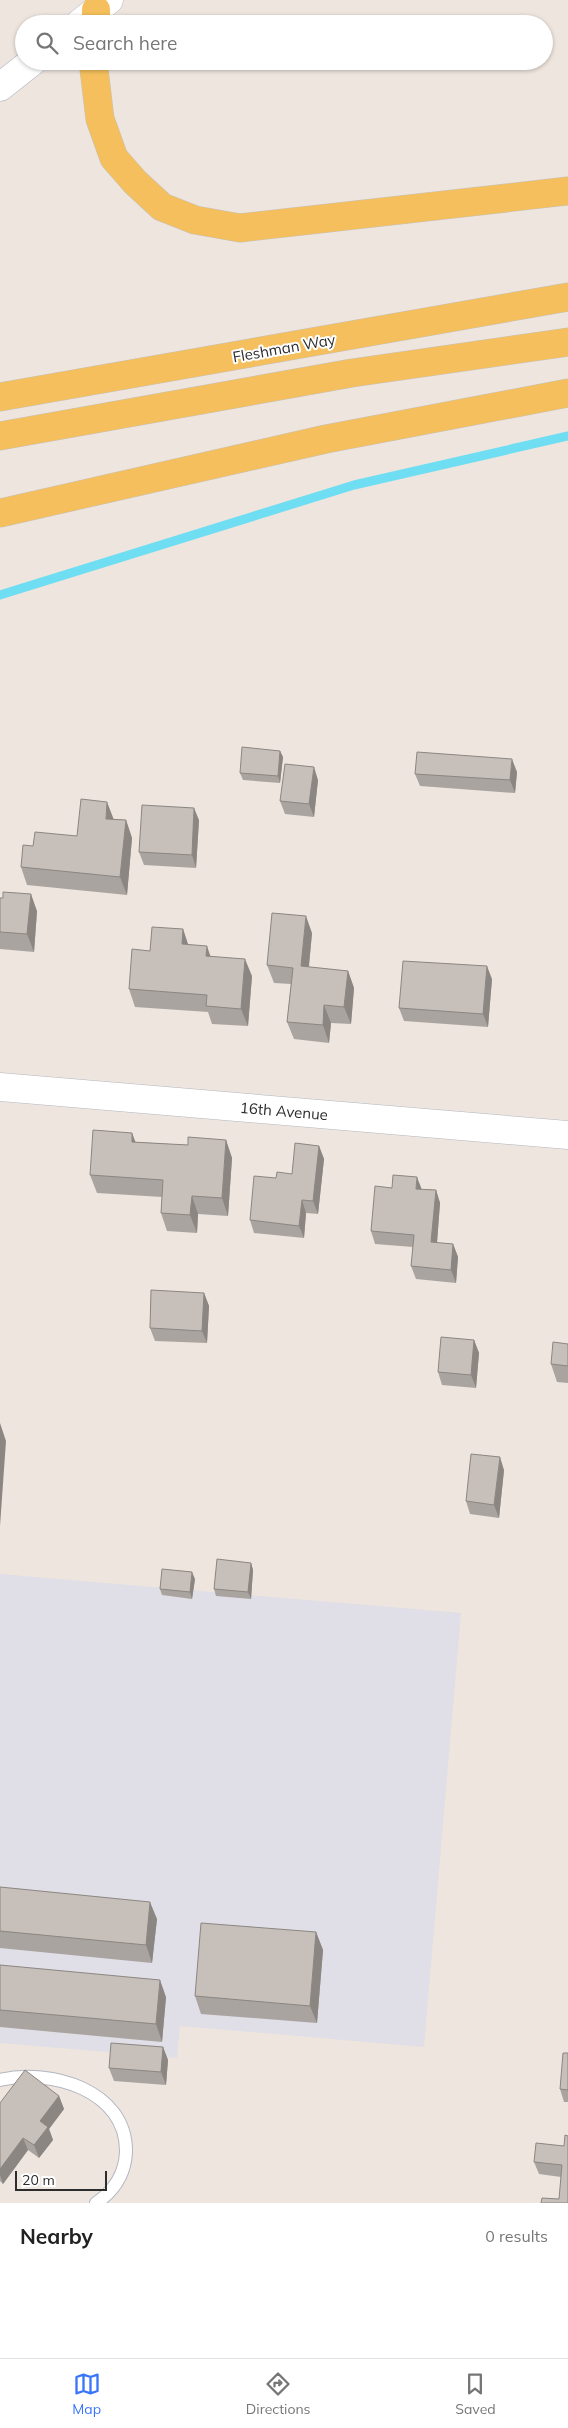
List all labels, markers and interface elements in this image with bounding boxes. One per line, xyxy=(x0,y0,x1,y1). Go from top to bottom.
search box xyxy=(15,15,553,70)
icon: search xyxy=(33,29,61,57)
text: Search here xyxy=(73,31,177,55)
street label: Fleshman Way xyxy=(231,330,337,366)
street label: 16th Avenue xyxy=(239,1098,329,1124)
scale bar xyxy=(15,2168,108,2191)
text: 20 m xyxy=(22,2171,55,2189)
text: Nearby xyxy=(20,2223,93,2249)
text: 0 results xyxy=(485,2226,548,2246)
tab: Map xyxy=(72,2370,101,2418)
tab: Directions xyxy=(246,2370,311,2418)
tab: Saved xyxy=(455,2370,496,2418)

